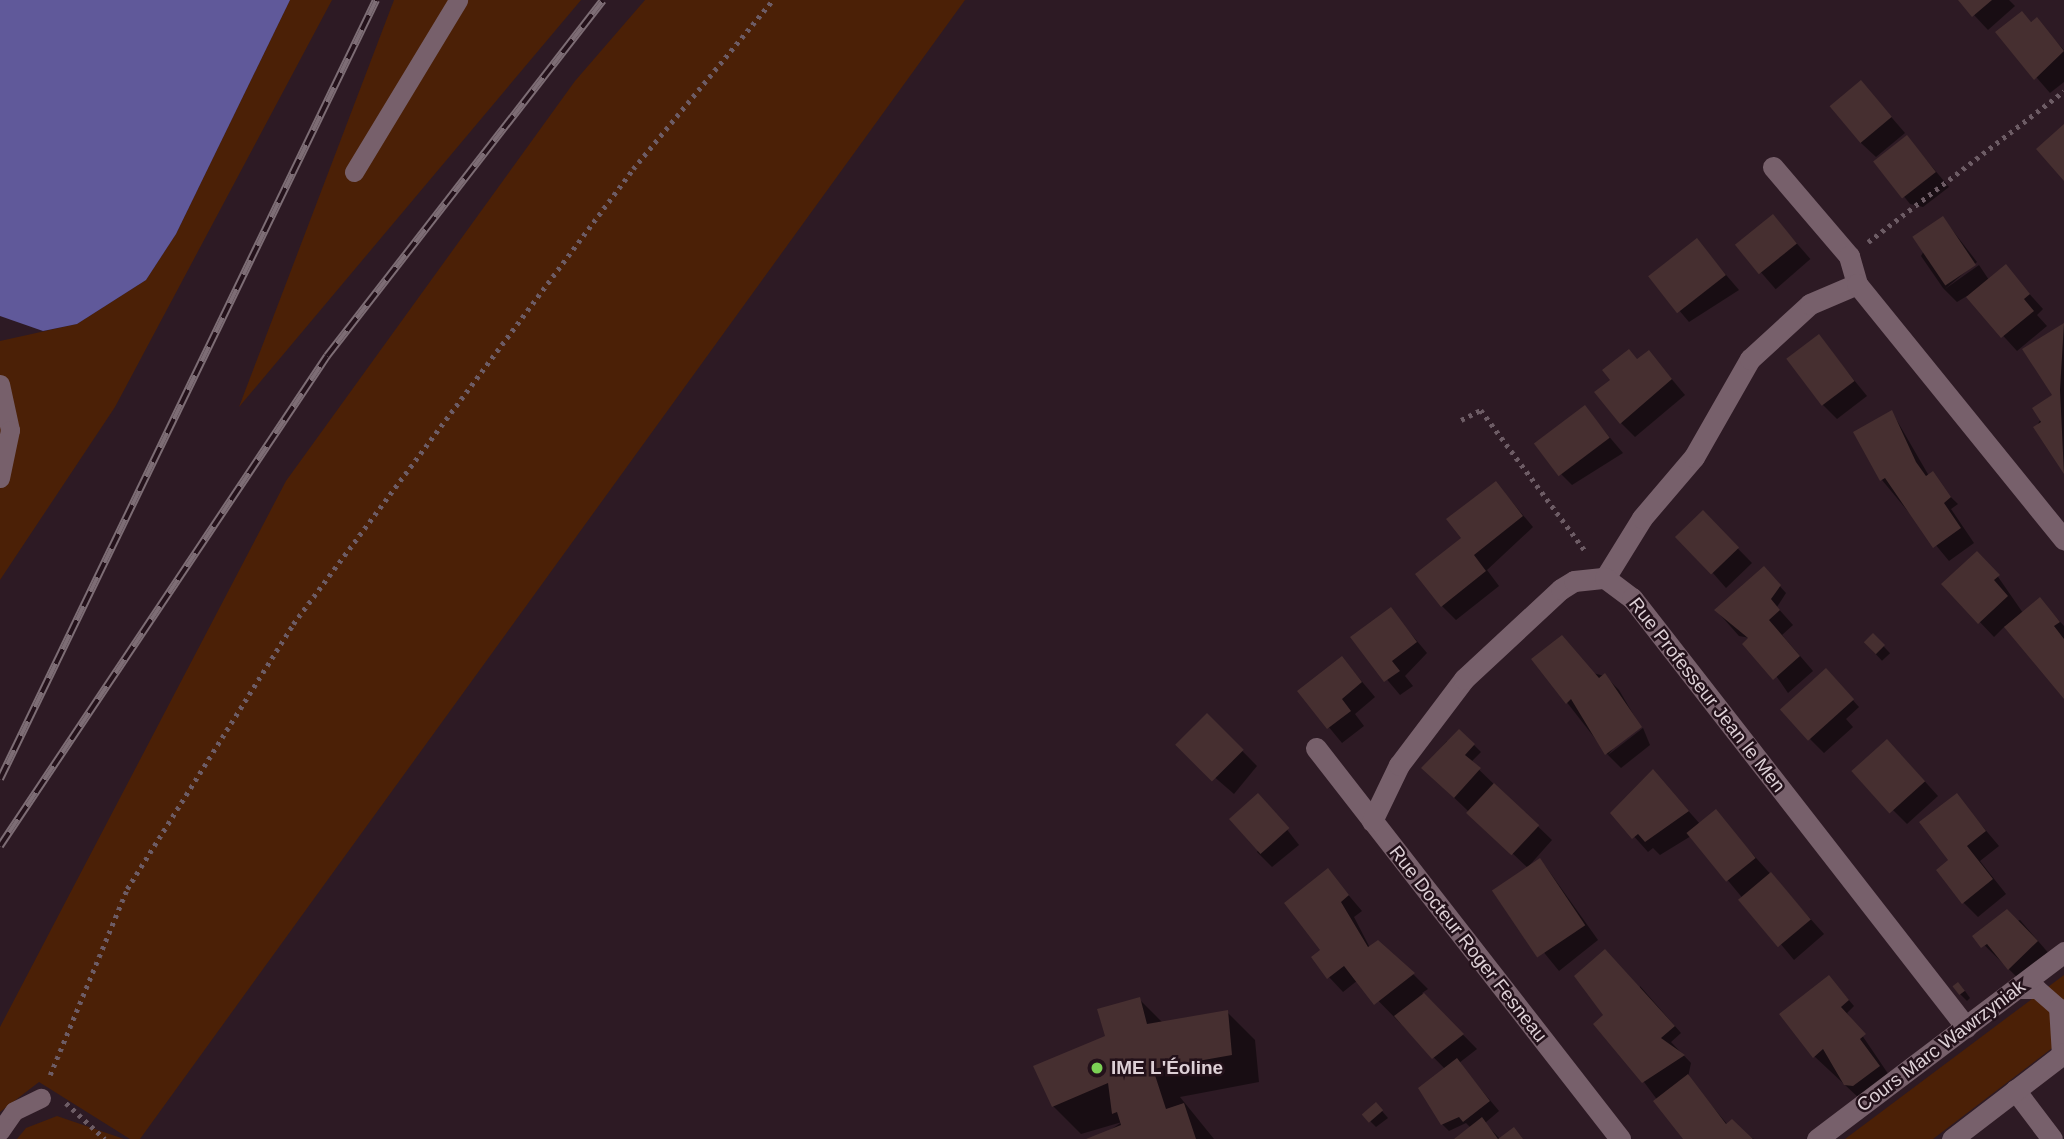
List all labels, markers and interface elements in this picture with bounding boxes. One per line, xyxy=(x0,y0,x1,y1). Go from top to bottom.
street label: Rue Professeur Jean le Men xyxy=(1624,593,1790,797)
street label: Rue Docteur Roger Fesneau xyxy=(1384,841,1552,1047)
street label: Cours Marc Wawrzyniak xyxy=(1852,975,2030,1117)
place label: IME L'Éoline xyxy=(1111,1057,1223,1079)
marker: IME L'Éoline xyxy=(1089,1060,1105,1076)

